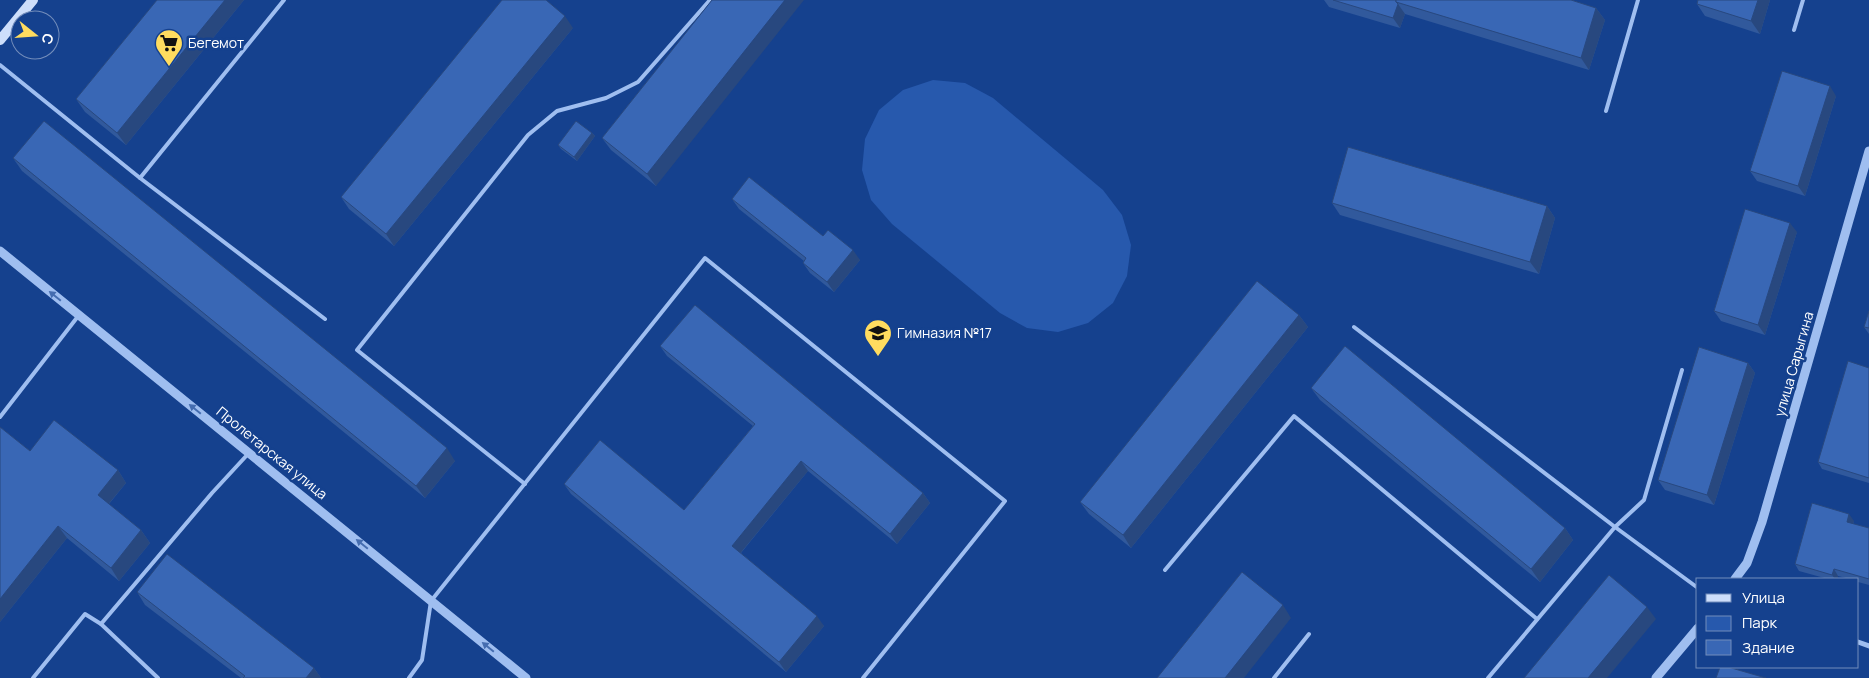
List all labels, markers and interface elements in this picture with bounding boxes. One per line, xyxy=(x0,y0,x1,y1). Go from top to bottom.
north arrow xyxy=(10,10,60,60)
supermarket icon: Бегемот xyxy=(154,28,184,67)
text: С xyxy=(37,31,59,47)
place label: Бегемот xyxy=(188,33,244,52)
one-way arrow xyxy=(49,290,62,301)
street label: улица Сарыгина xyxy=(1769,309,1818,419)
school or university icon: Гимназия №17 xyxy=(863,318,893,357)
place label: Гимназия №17 xyxy=(897,323,992,342)
street label: Пролетарская улица xyxy=(213,402,332,503)
one-way arrow xyxy=(189,403,202,414)
one-way arrow xyxy=(356,539,369,550)
legend xyxy=(1696,578,1859,668)
text: Улица xyxy=(1742,587,1785,608)
text: Парк xyxy=(1742,612,1778,633)
text: Здание xyxy=(1742,637,1795,658)
one-way arrow xyxy=(481,642,494,653)

